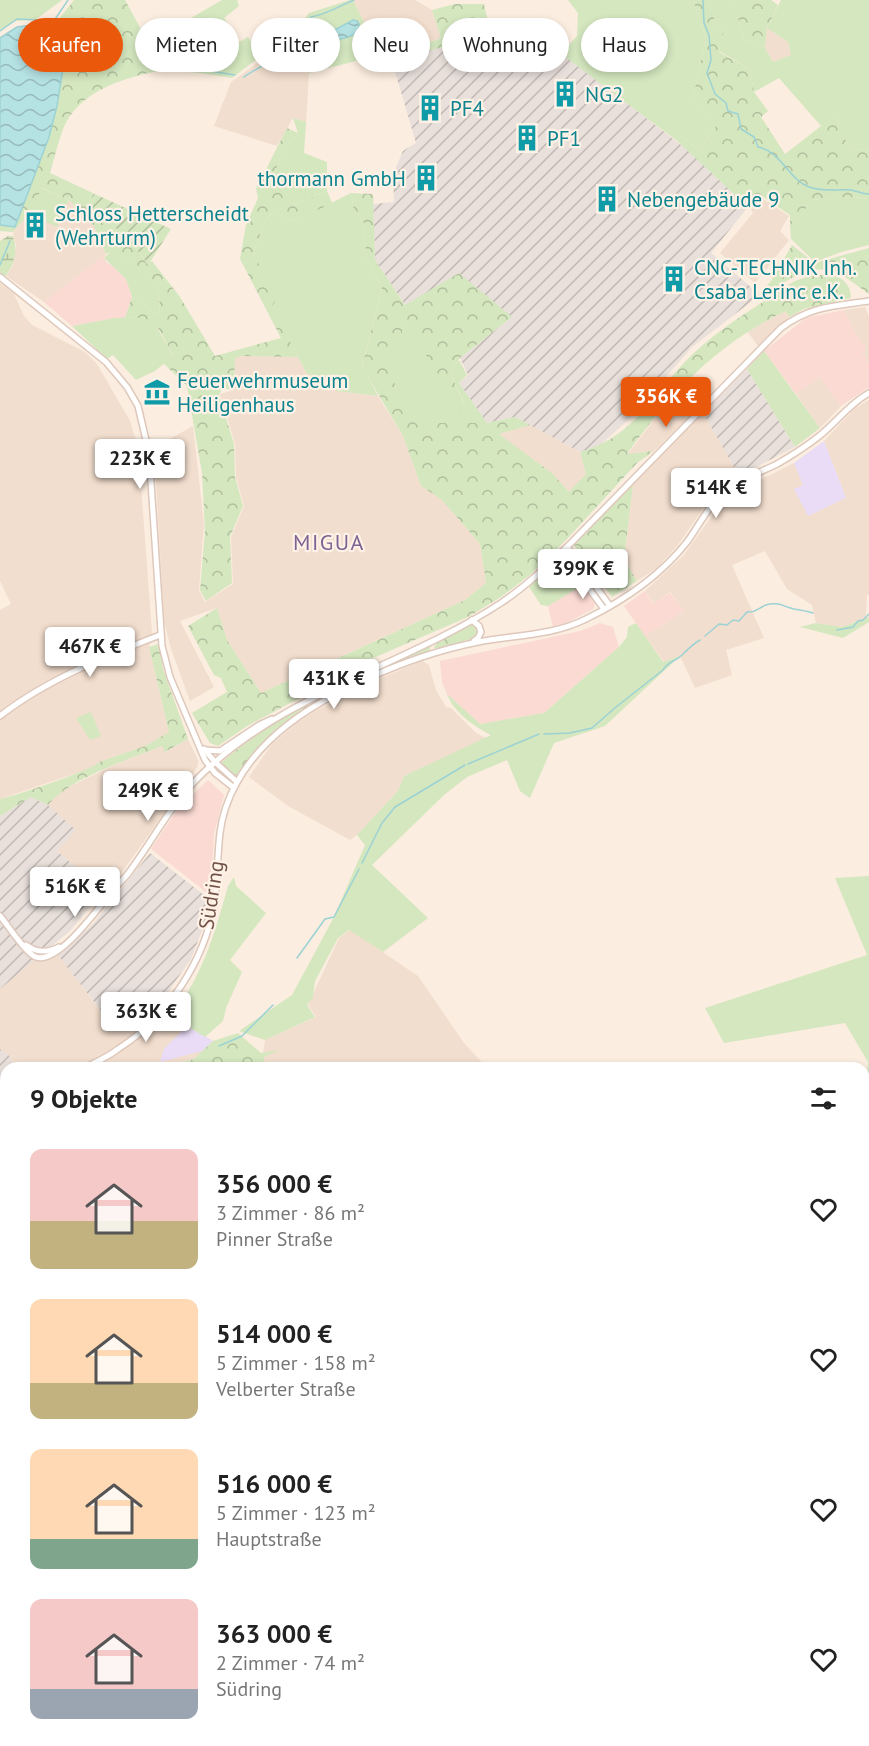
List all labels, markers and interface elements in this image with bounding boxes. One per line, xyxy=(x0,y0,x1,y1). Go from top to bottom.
chip: Kaufen xyxy=(18,18,123,72)
chip: Mieten xyxy=(135,18,239,72)
chip: Filter xyxy=(251,18,340,72)
chip: Neu xyxy=(352,18,430,72)
chip: Wohnung xyxy=(442,18,569,72)
chip: Haus xyxy=(581,18,668,72)
building icon: NG2 xyxy=(550,79,580,109)
place label: NG2 xyxy=(585,81,623,108)
building icon: PF4 xyxy=(415,93,445,123)
place label: PF4 xyxy=(450,95,484,122)
building icon: PF1 xyxy=(512,123,542,153)
place label: PF1 xyxy=(547,125,581,152)
building icon: thormann GmbH xyxy=(411,163,441,193)
place label: thormann GmbH xyxy=(258,165,406,192)
building icon: Nebengebäude 9 xyxy=(592,184,622,214)
place label: Nebengebäude 9 xyxy=(627,186,779,213)
place label: Schloss Hetterscheidt (Wehrturm) xyxy=(55,200,249,251)
building icon: Schloss Hetterscheidt (Wehrturm) xyxy=(20,210,50,240)
place label: CNC-TECHNIK Inh. Csaba Lerinc e.K. xyxy=(694,254,857,305)
building icon: CNC-TECHNIK Inh. Csaba Lerinc e.K. xyxy=(659,264,689,294)
place label: Feuerwehrmuseum Heiligenhaus xyxy=(177,367,348,418)
museum icon: Feuerwehrmuseum Heiligenhaus xyxy=(142,377,172,407)
pin: 356K € xyxy=(617,377,715,428)
text: 356K € xyxy=(635,383,697,409)
pin: 223K € xyxy=(91,439,189,490)
text: 223K € xyxy=(109,445,171,471)
pin: 514K € xyxy=(667,468,765,519)
text: 514K € xyxy=(685,474,747,500)
district label: MIGUA xyxy=(293,528,365,556)
pin: 399K € xyxy=(534,549,632,600)
text: 399K € xyxy=(552,555,614,581)
pin: 467K € xyxy=(41,627,139,678)
text: 467K € xyxy=(59,633,121,659)
pin: 431K € xyxy=(285,659,383,710)
text: 431K € xyxy=(303,665,365,691)
pin: 249K € xyxy=(99,771,197,822)
text: 249K € xyxy=(117,777,179,803)
street label: Südring xyxy=(192,859,230,931)
pin: 516K € xyxy=(26,867,124,918)
text: 516K € xyxy=(44,873,106,899)
pin: 363K € xyxy=(97,992,195,1043)
text: 363K € xyxy=(115,998,177,1024)
text: 9 Objekte xyxy=(30,1082,137,1115)
icon: filters xyxy=(807,1082,840,1115)
text: 356 000 € xyxy=(216,1167,332,1200)
icon: home xyxy=(78,1173,150,1245)
icon: heart xyxy=(807,1193,840,1226)
text: 3 Zimmer · 86 m² xyxy=(216,1200,365,1226)
text: Pinner Straße xyxy=(216,1226,333,1252)
text: 514 000 € xyxy=(216,1317,332,1350)
icon: home xyxy=(78,1323,150,1395)
icon: heart xyxy=(807,1343,840,1376)
text: 5 Zimmer · 158 m² xyxy=(216,1350,376,1376)
text: Velberter Straße xyxy=(216,1376,356,1402)
text: 516 000 € xyxy=(216,1467,332,1500)
icon: home xyxy=(78,1473,150,1545)
icon: heart xyxy=(807,1493,840,1526)
text: 5 Zimmer · 123 m² xyxy=(216,1500,376,1526)
text: Hauptstraße xyxy=(216,1526,322,1552)
text: 363 000 € xyxy=(216,1617,332,1650)
icon: home xyxy=(78,1623,150,1695)
icon: heart xyxy=(807,1643,840,1676)
text: 2 Zimmer · 74 m² xyxy=(216,1650,365,1676)
text: Südring xyxy=(216,1676,282,1702)

